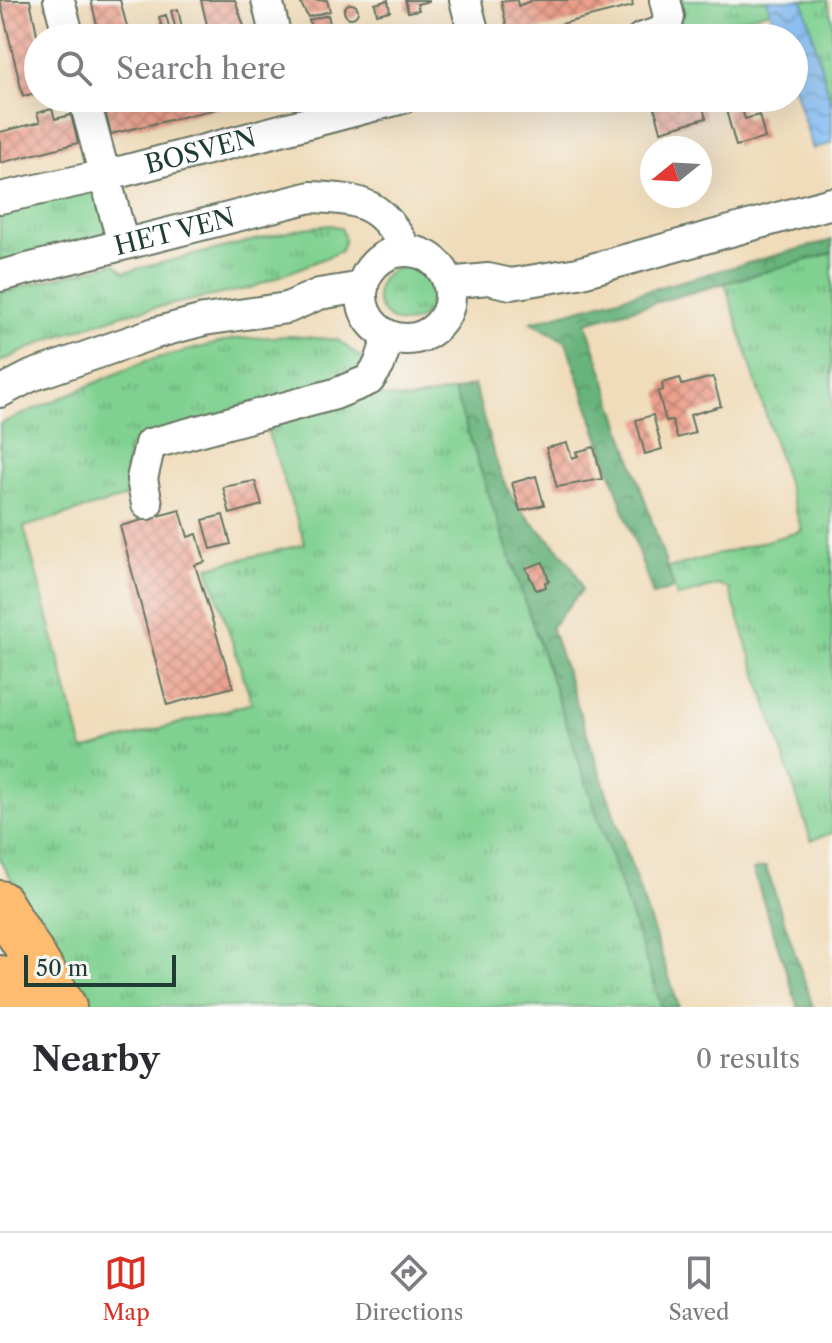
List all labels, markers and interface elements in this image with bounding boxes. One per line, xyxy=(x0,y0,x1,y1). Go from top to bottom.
search box xyxy=(24,24,808,112)
icon: search xyxy=(52,46,96,90)
text: Search here xyxy=(116,50,286,87)
street label: BOSVEN xyxy=(142,121,259,181)
north arrow xyxy=(640,136,712,208)
street label: HET VEN xyxy=(111,201,238,262)
scale bar xyxy=(24,951,176,987)
text: 50 m xyxy=(36,955,88,982)
text: Nearby xyxy=(32,1038,160,1080)
text: 0 results xyxy=(696,1043,800,1075)
tab: Map xyxy=(102,1251,150,1326)
tab: Directions xyxy=(355,1251,463,1326)
tab: Saved xyxy=(668,1251,729,1326)

